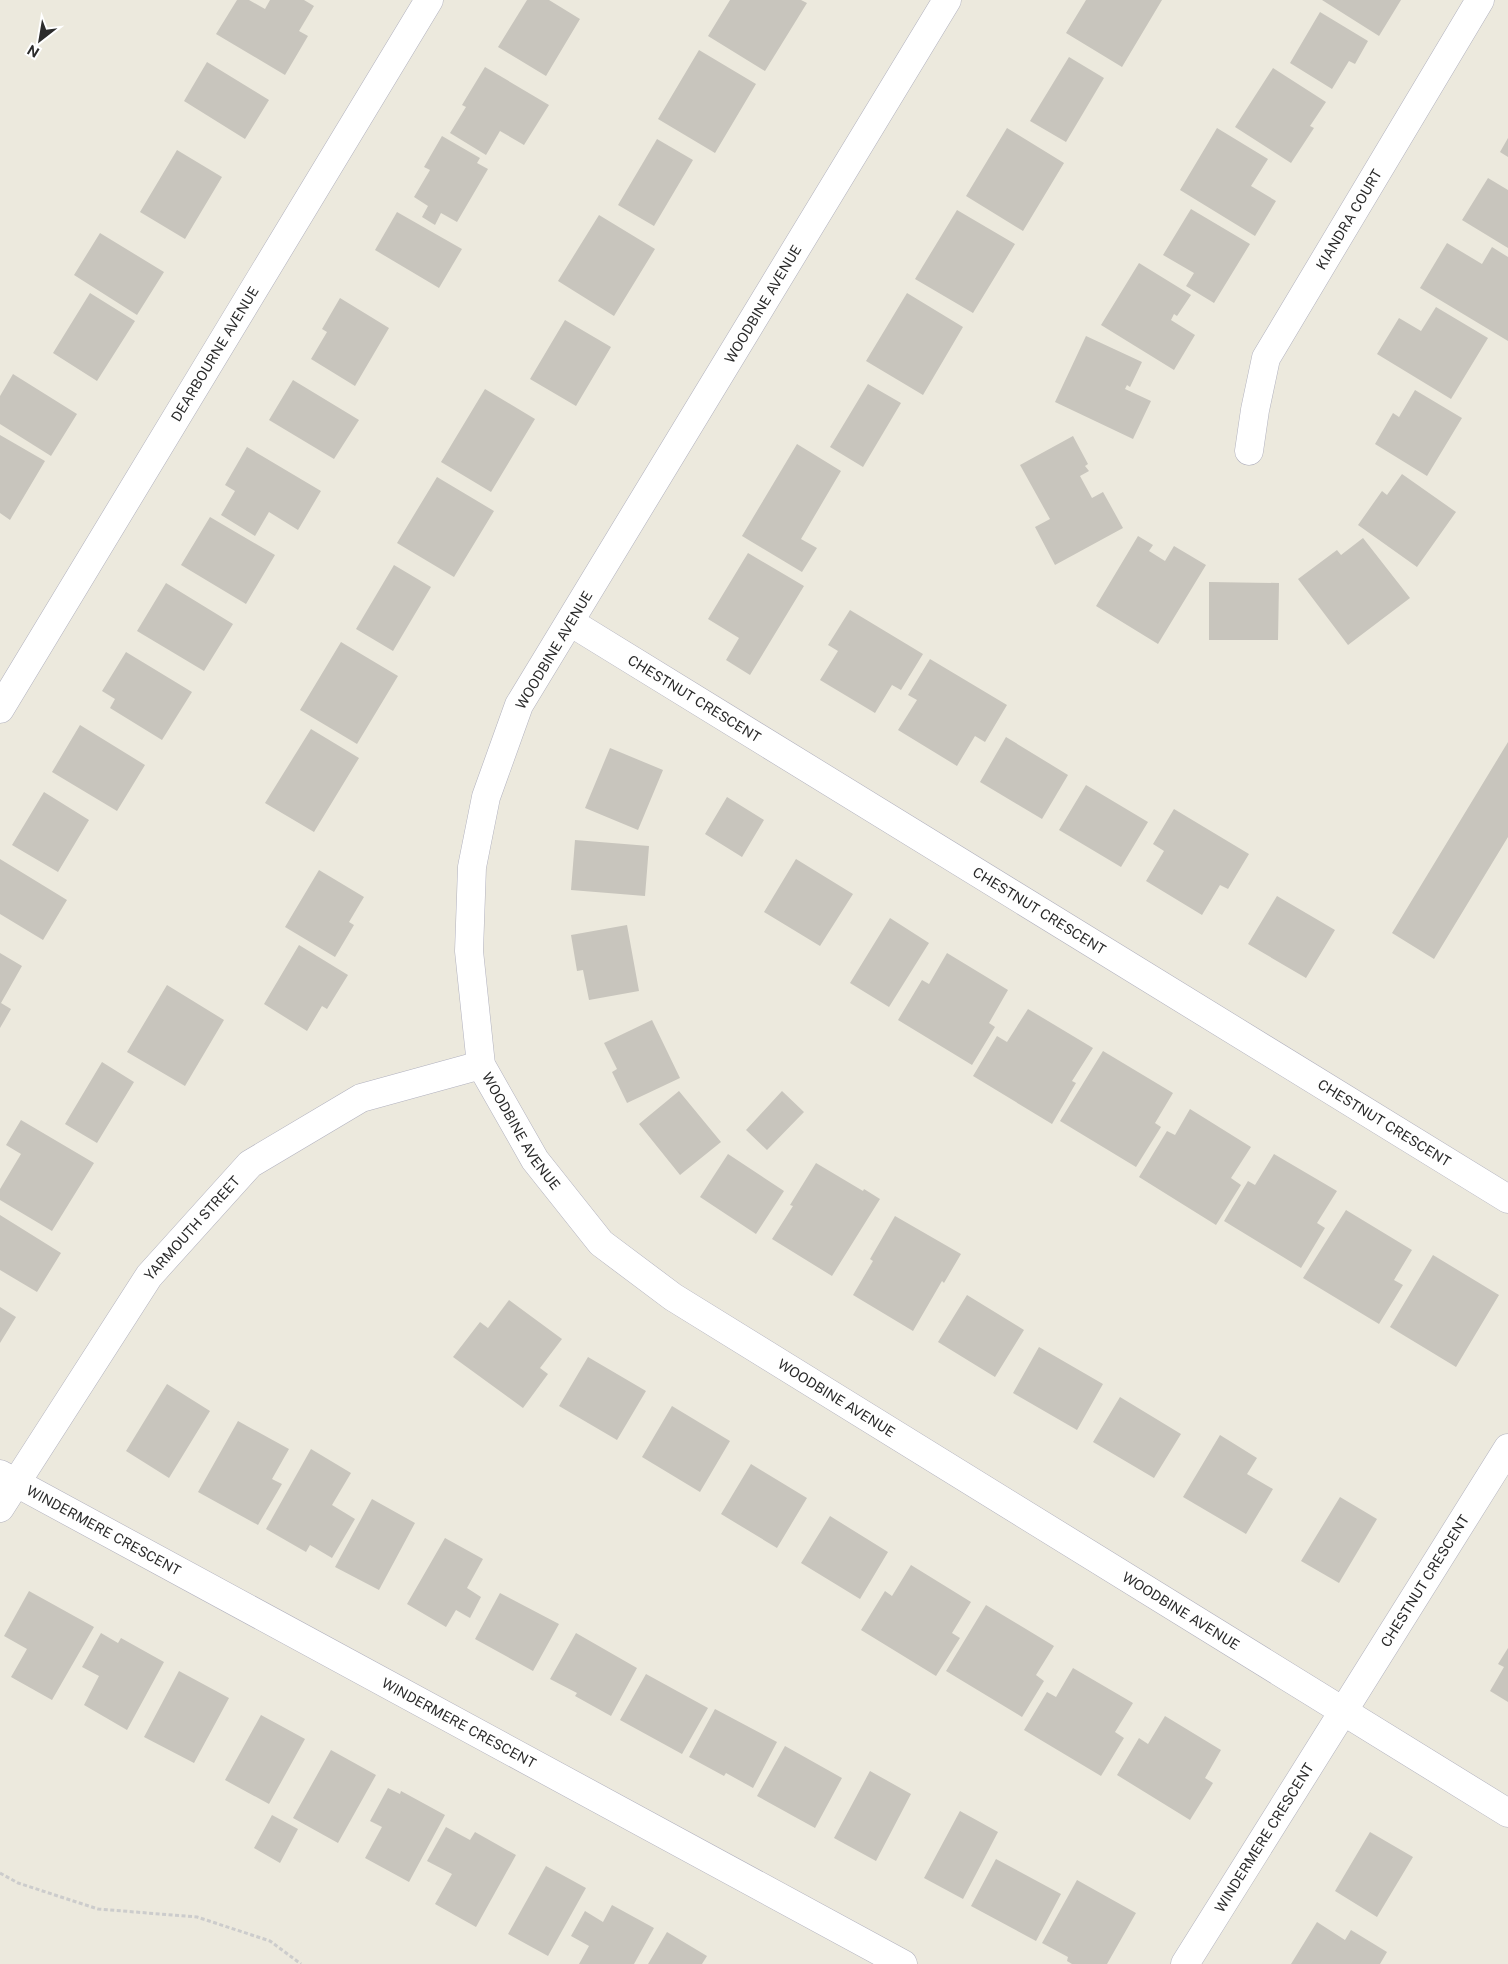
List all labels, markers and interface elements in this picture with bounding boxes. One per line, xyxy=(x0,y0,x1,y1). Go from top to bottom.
north arrow xyxy=(15,15,65,65)
text: N xyxy=(24,41,42,61)
street label: KIANDRA COURT xyxy=(1313,166,1385,272)
street label: WOODBINE AVENUE xyxy=(721,242,805,366)
street label: DEARBOURNE AVENUE xyxy=(168,284,262,424)
street label: WOODBINE AVENUE xyxy=(512,588,596,712)
street label: CHESTNUT CRESCENT xyxy=(625,652,764,745)
street label: CHESTNUT CRESCENT xyxy=(970,864,1109,958)
street label: WOODBINE AVENUE xyxy=(479,1070,563,1193)
street label: CHESTNUT CRESCENT xyxy=(1315,1076,1454,1170)
street label: YARMOUTH STREET xyxy=(141,1173,243,1284)
street label: WOODBINE AVENUE xyxy=(775,1356,898,1440)
street label: WINDERMERE CRESCENT xyxy=(24,1482,184,1579)
street label: CHESTNUT CRESCENT xyxy=(1377,1512,1472,1650)
street label: WOODBINE AVENUE xyxy=(1119,1569,1243,1653)
street label: WINDERMERE CRESCENT xyxy=(379,1675,539,1771)
street label: WINDERMERE CRESCENT xyxy=(1211,1760,1317,1915)

